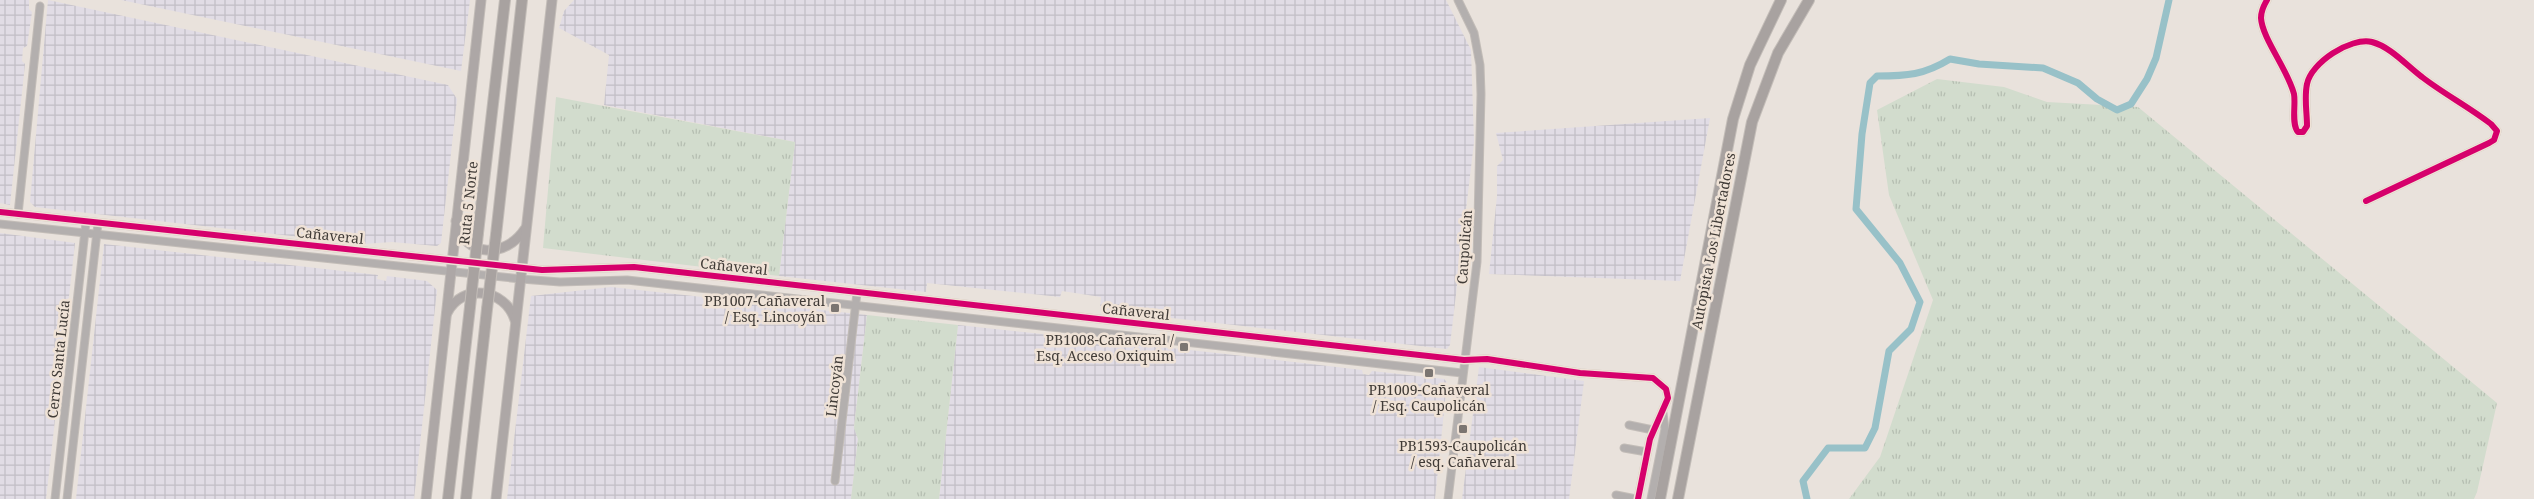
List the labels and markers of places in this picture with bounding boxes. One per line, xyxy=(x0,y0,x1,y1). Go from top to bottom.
place label: PB1007-Cañaveral / Esq. Lincoyán xyxy=(704,291,826,326)
marker: PB1007-Cañaveral / Esq. Lincoyán xyxy=(829,302,841,314)
place label: PB1008-Cañaveral / Esq. Acceso Oxiquim xyxy=(1036,330,1175,365)
marker: PB1008-Cañaveral / Esq. Acceso Oxiquim xyxy=(1178,341,1190,353)
marker: PB1009-Cañaveral / Esq. Caupolicán xyxy=(1423,367,1435,379)
place label: PB1009-Cañaveral / Esq. Caupolicán xyxy=(1369,380,1490,415)
marker: PB1593-Caupolicán / esq. Cañaveral xyxy=(1457,423,1469,435)
place label: PB1593-Caupolicán / esq. Cañaveral xyxy=(1399,436,1527,471)

